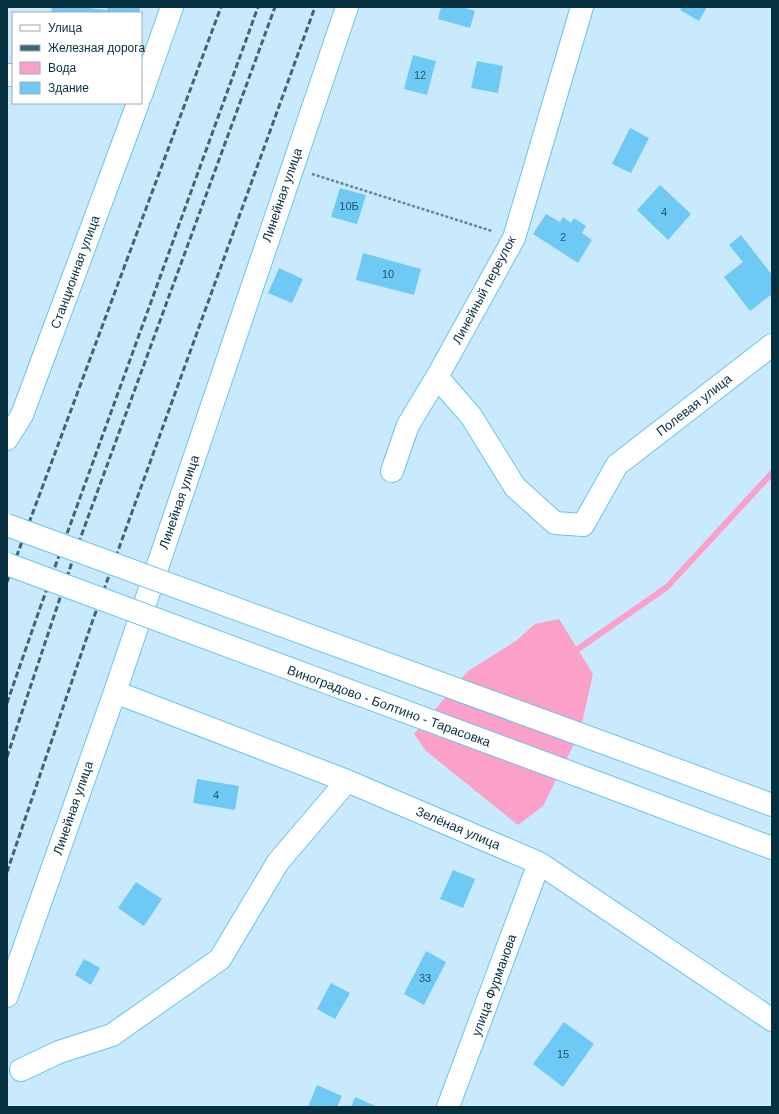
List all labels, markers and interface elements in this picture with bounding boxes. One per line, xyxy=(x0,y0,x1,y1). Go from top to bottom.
legend xyxy=(12,12,142,104)
text: Улица xyxy=(48,21,82,35)
text: Железная дорога xyxy=(48,41,145,55)
text: Вода xyxy=(48,61,76,75)
house number: 12 xyxy=(414,69,426,81)
text: Здание xyxy=(48,81,89,95)
street label: Линейная улица xyxy=(259,145,305,244)
house number: 10Б xyxy=(339,200,359,212)
house number: 4 xyxy=(661,206,667,218)
street label: Станционная улица xyxy=(48,213,103,331)
house number: 2 xyxy=(560,231,566,243)
street label: Линейный переулок xyxy=(449,233,519,347)
house number: 10 xyxy=(382,268,394,280)
street label: Полевая улица xyxy=(653,370,735,439)
street label: Линейная улица xyxy=(156,452,202,551)
street label: Виноградово - Болтино - Тарасовка xyxy=(285,662,493,750)
street label: Линейная улица xyxy=(50,758,96,857)
house number: 4 xyxy=(213,789,219,801)
street label: Зелёная улица xyxy=(414,803,503,853)
street label: улица Фурманова xyxy=(469,931,520,1038)
house number: 33 xyxy=(419,972,431,984)
house number: 15 xyxy=(557,1048,569,1060)

